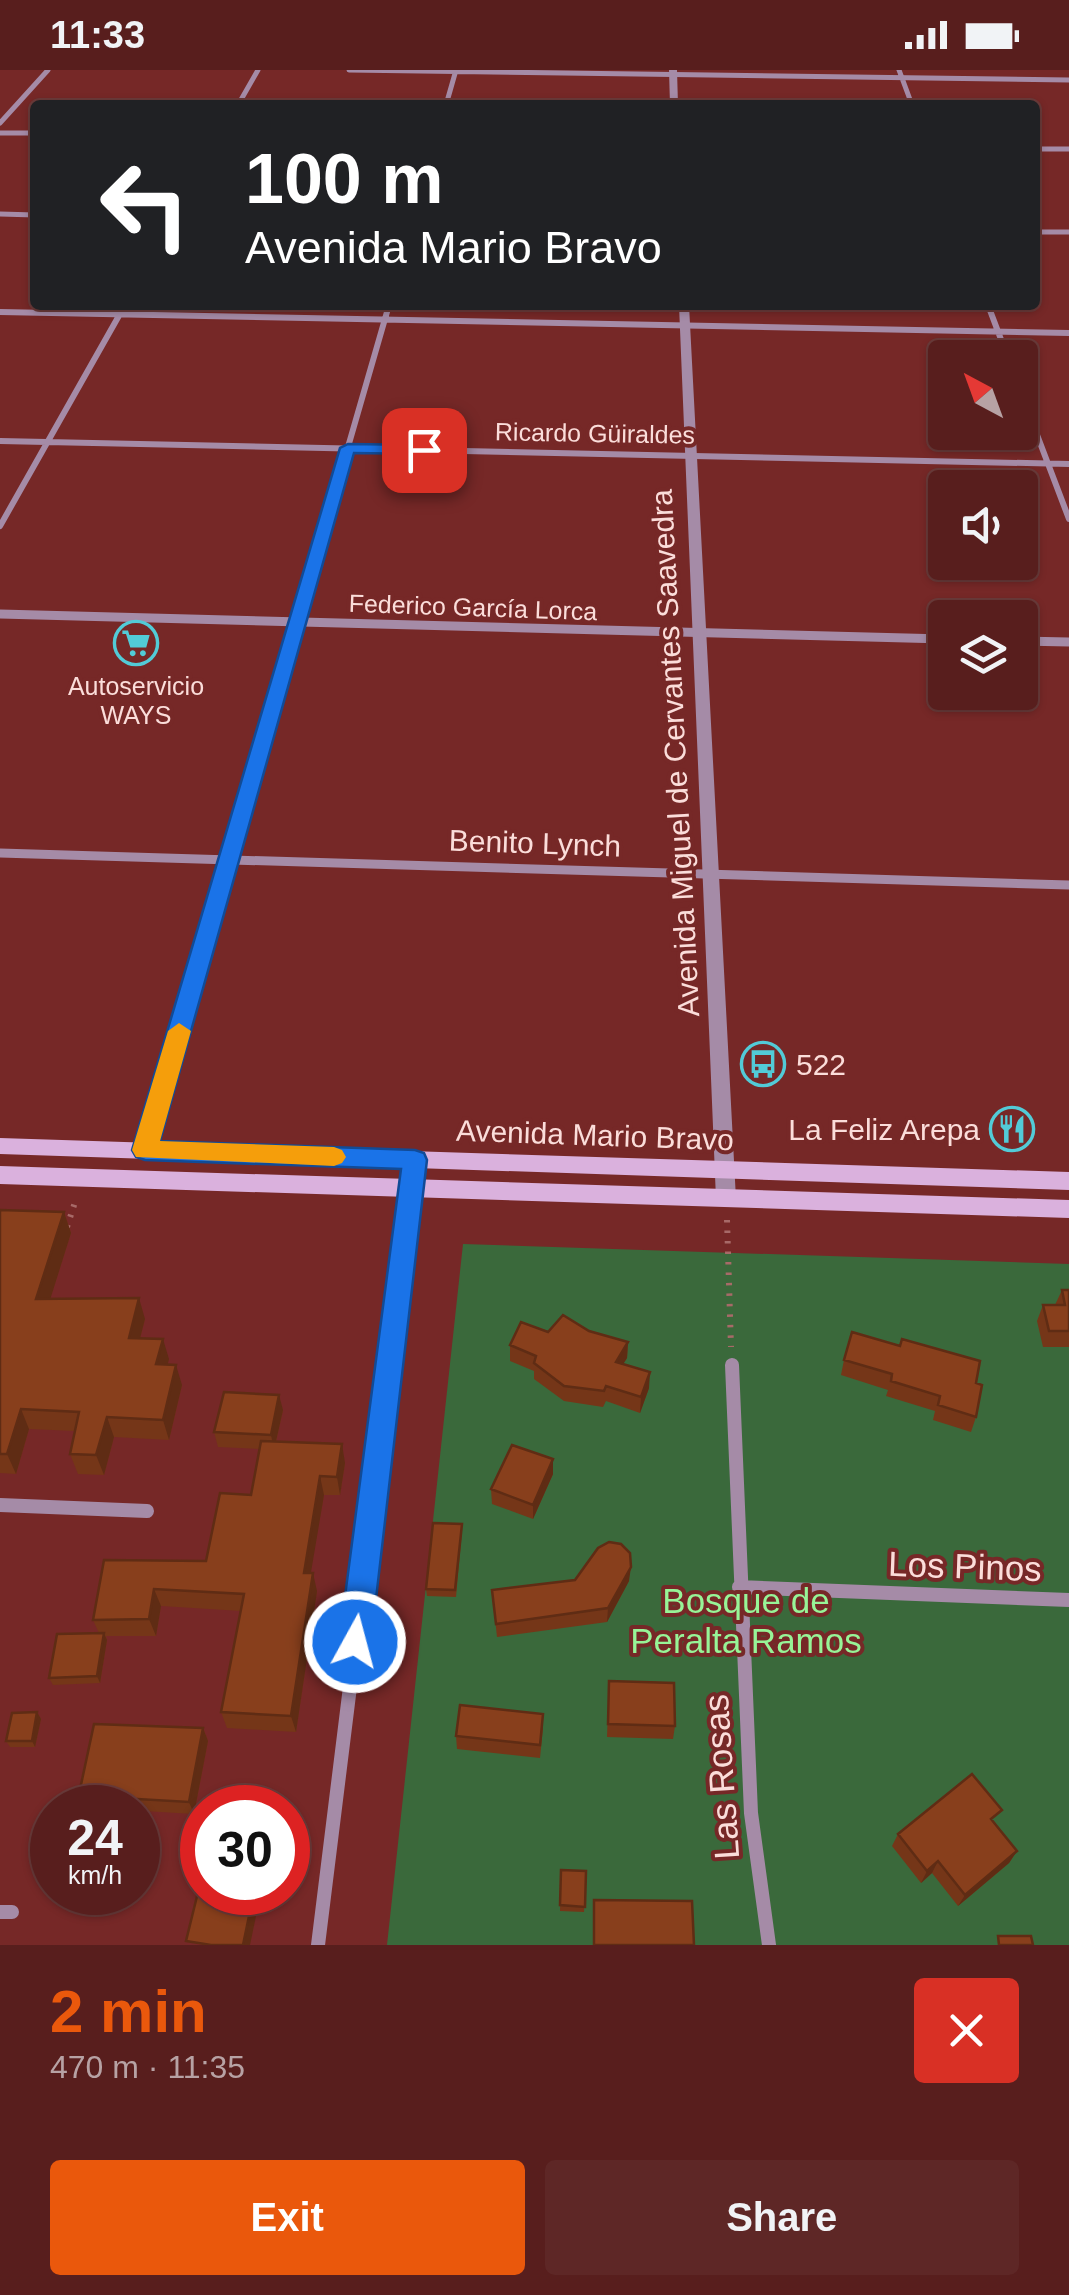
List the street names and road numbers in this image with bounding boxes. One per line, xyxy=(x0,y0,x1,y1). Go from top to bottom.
street label: Ricardo Güiraldes xyxy=(495,417,695,449)
street label: Avenida Miguel de Cervantes Saavedra xyxy=(645,488,705,1018)
street label: Federico García Lorca xyxy=(348,589,598,625)
street label: Benito Lynch xyxy=(448,824,622,862)
street label: Avenida Mario Bravo xyxy=(456,1114,734,1156)
street label: Los Pinos xyxy=(888,1544,1042,1588)
street label: Las Rosas xyxy=(696,1693,746,1861)

